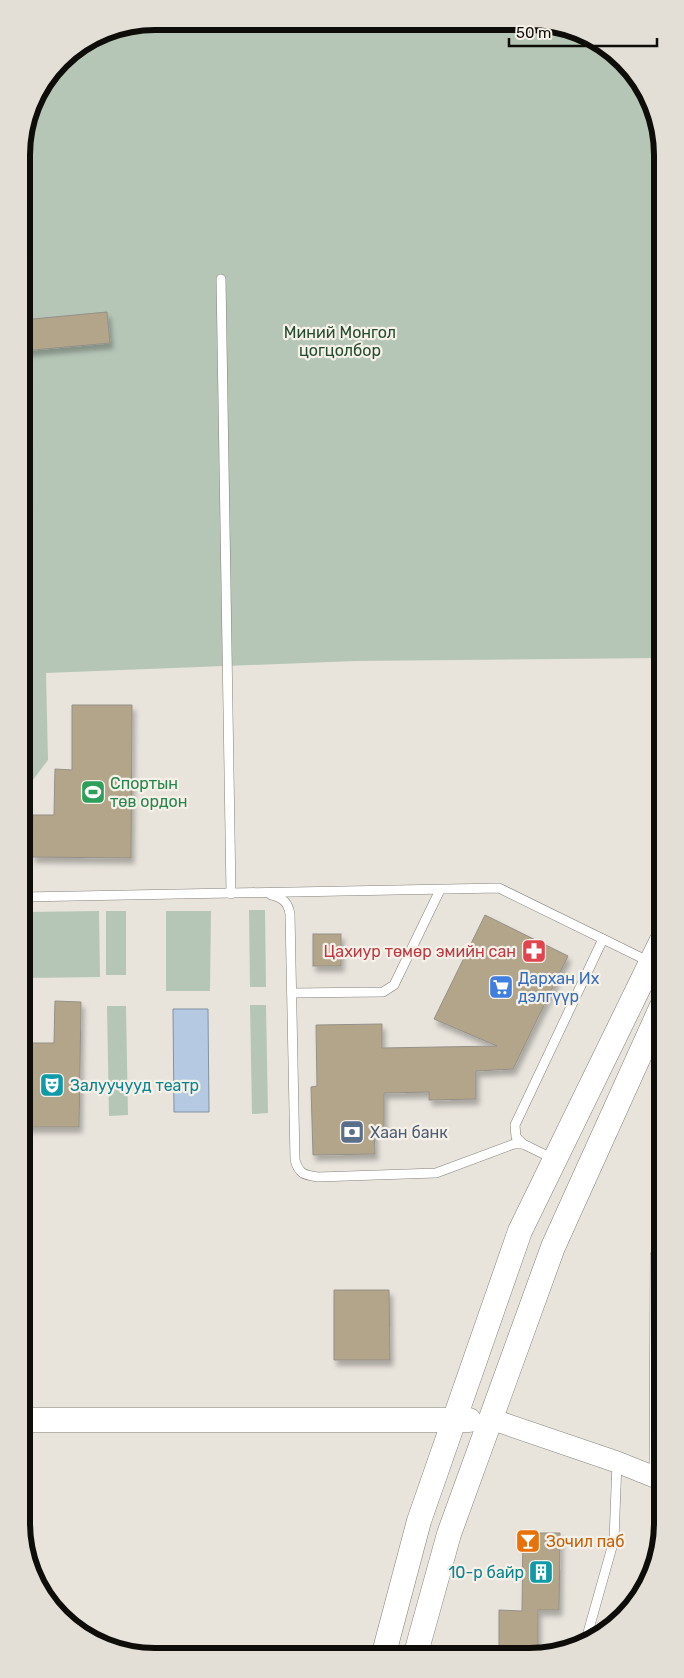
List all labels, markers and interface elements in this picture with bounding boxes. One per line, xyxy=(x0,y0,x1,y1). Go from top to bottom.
scale bar xyxy=(509,15,656,47)
text: 50 m xyxy=(516,24,551,42)
park label: Миний Монгол цогцолбор xyxy=(284,323,396,360)
place label: Спортын төв ордон xyxy=(110,774,188,811)
sports icon: Спортын төв ордон xyxy=(80,779,106,805)
pharmacy icon: Цахиур төмөр эмийн сан xyxy=(521,938,547,964)
place label: Цахиур төмөр эмийн сан xyxy=(324,942,516,961)
place label: Дархан Их дэлгүүр xyxy=(518,969,600,1006)
supermarket icon: Дархан Их дэлгүүр xyxy=(488,974,514,1000)
theatre icon: Залуучууд театр xyxy=(39,1072,65,1098)
place label: Залуучууд театр xyxy=(70,1076,199,1095)
bank icon: Хаан банк xyxy=(339,1119,365,1145)
place label: Хаан банк xyxy=(370,1123,448,1142)
bar icon: Зочил паб xyxy=(515,1528,541,1554)
place label: Зочил паб xyxy=(546,1532,624,1551)
building icon: 10-р байр xyxy=(528,1559,554,1585)
place label: 10-р байр xyxy=(448,1563,524,1582)

